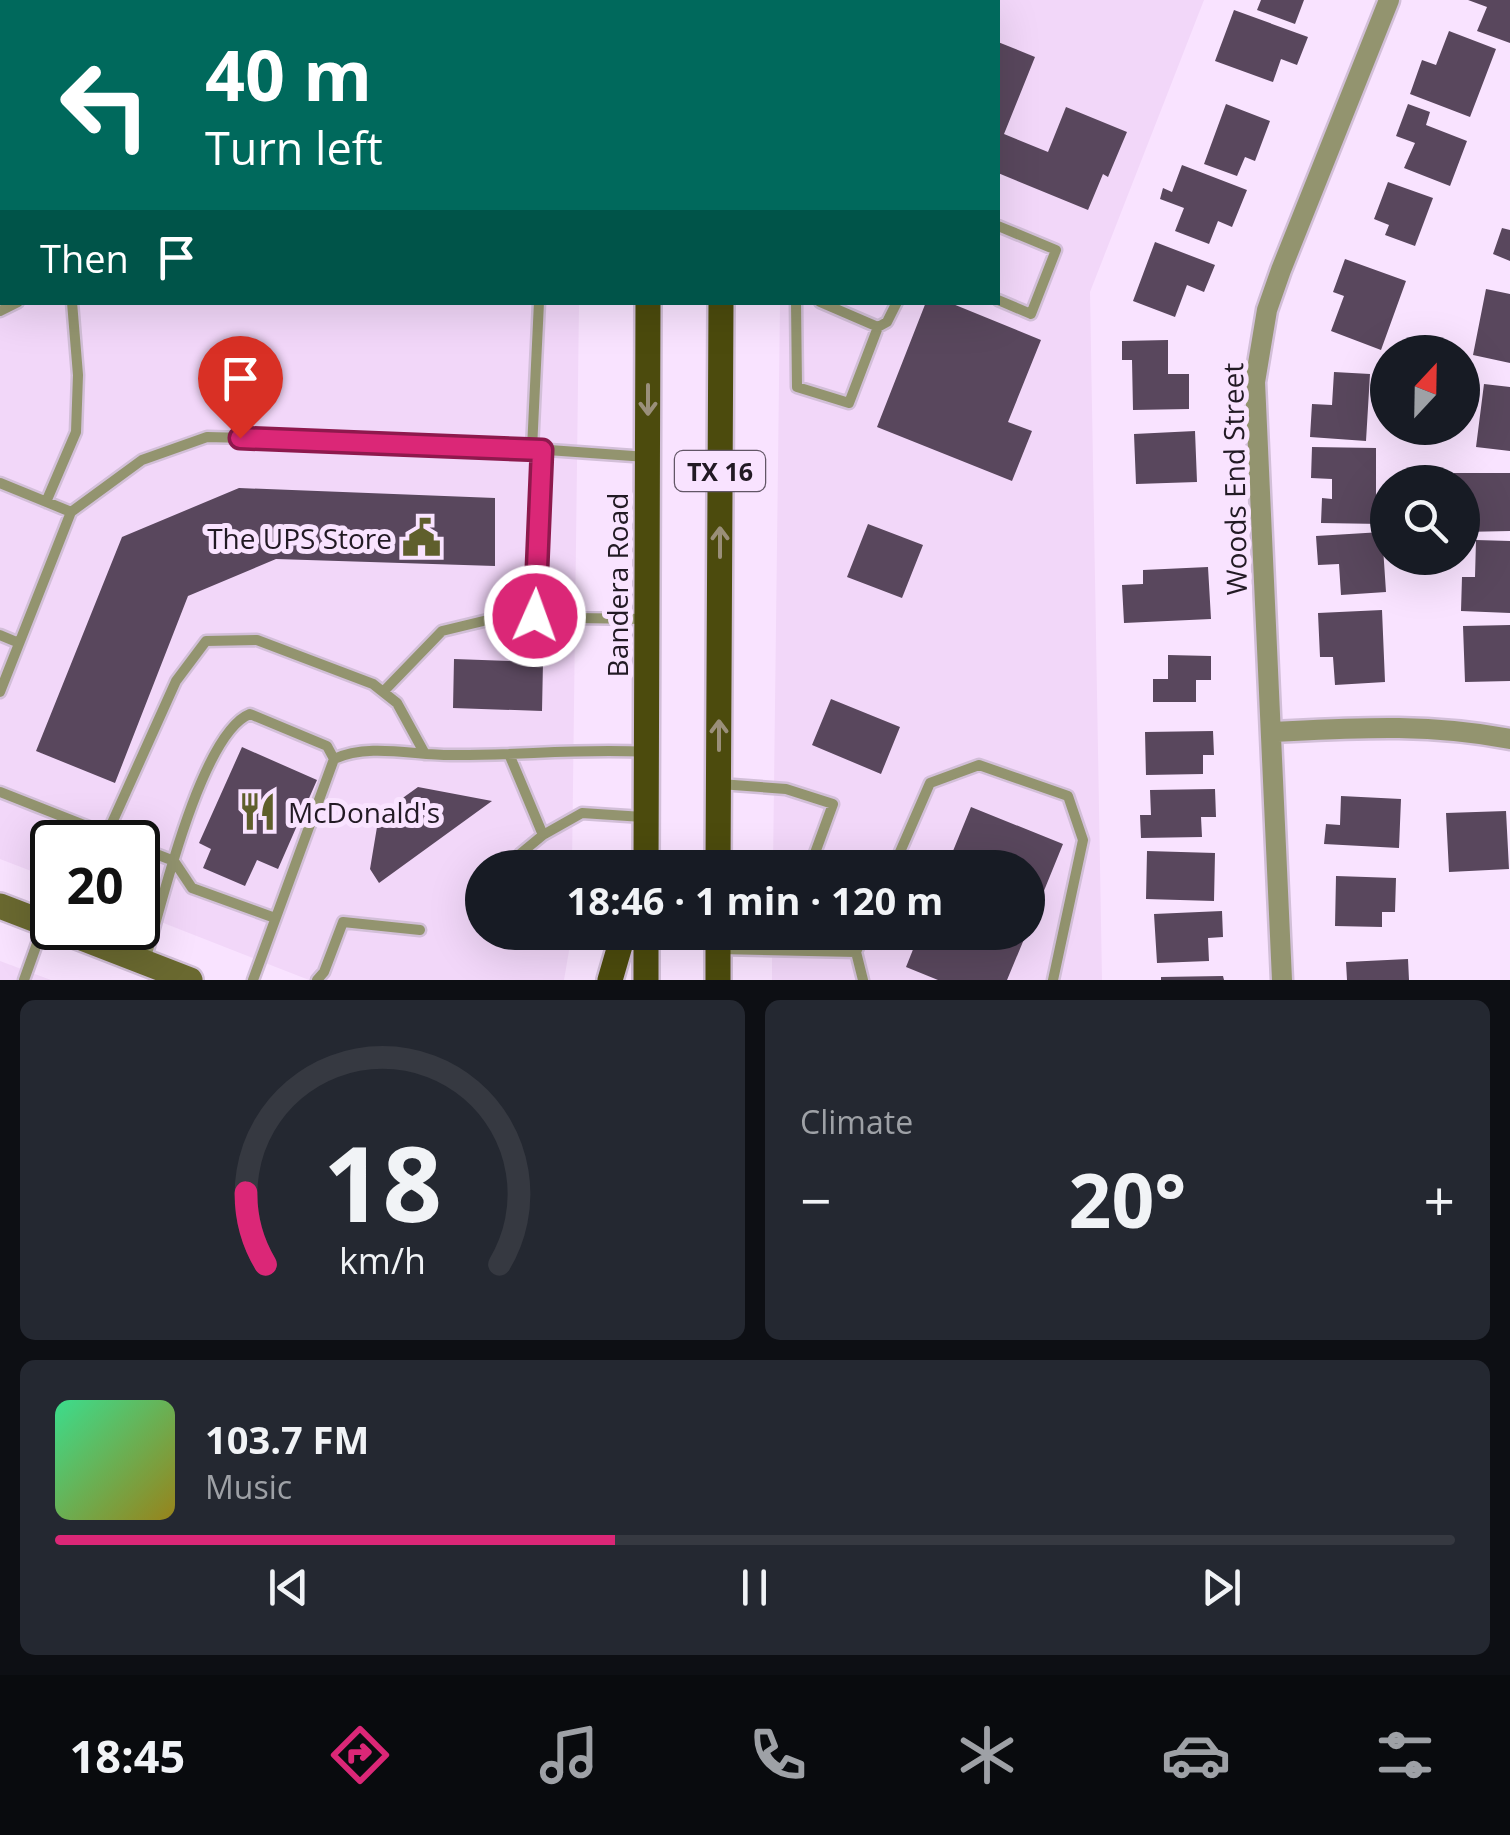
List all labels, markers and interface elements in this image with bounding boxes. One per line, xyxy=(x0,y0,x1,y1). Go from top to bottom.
text: 40 m xyxy=(205,26,372,122)
icon: left xyxy=(40,40,170,170)
text: Turn left xyxy=(205,117,383,178)
icon: arrive xyxy=(149,230,204,285)
text: Then xyxy=(40,232,129,284)
north arrow xyxy=(1370,335,1480,445)
map controls xyxy=(1370,335,1480,575)
pin xyxy=(198,336,283,439)
icon: arrive xyxy=(213,351,268,406)
street label: Woods End Street xyxy=(1213,362,1255,596)
one-way arrow xyxy=(638,382,658,415)
road number: TX 16 xyxy=(675,451,765,491)
button: search xyxy=(1370,465,1480,575)
street label: Bandera Road xyxy=(598,493,636,677)
public building icon: The UPS Store xyxy=(401,517,443,559)
place label: The UPS Store xyxy=(207,519,392,557)
one-way arrow xyxy=(710,526,730,558)
position arrow xyxy=(483,564,587,668)
one-way arrow xyxy=(710,720,728,752)
restaurant icon: McDonald's xyxy=(237,791,279,833)
place label: McDonald's xyxy=(288,793,440,831)
speed limit sign: 20 xyxy=(30,820,160,950)
text: 18:46 · 1 min · 120 m xyxy=(567,874,943,926)
text: Climate xyxy=(800,1100,913,1143)
text: 18 xyxy=(323,1111,442,1252)
text: 20° xyxy=(1069,1148,1186,1250)
text: − xyxy=(800,1162,831,1237)
text: + xyxy=(1424,1162,1455,1237)
text: km/h xyxy=(339,1236,426,1284)
text: 103.7 FM xyxy=(205,1413,369,1465)
text: Music xyxy=(205,1465,292,1508)
icon: previous xyxy=(261,1560,316,1615)
icon: pause xyxy=(727,1560,782,1615)
icon: next xyxy=(1194,1560,1249,1615)
icon: directions xyxy=(325,1720,395,1790)
icon: music xyxy=(534,1720,604,1790)
icon: phone xyxy=(743,1720,813,1790)
icon: climate xyxy=(952,1720,1022,1790)
icon: car xyxy=(1161,1720,1231,1790)
icon: filters xyxy=(1370,1720,1440,1790)
text: 18:45 xyxy=(70,1725,185,1786)

